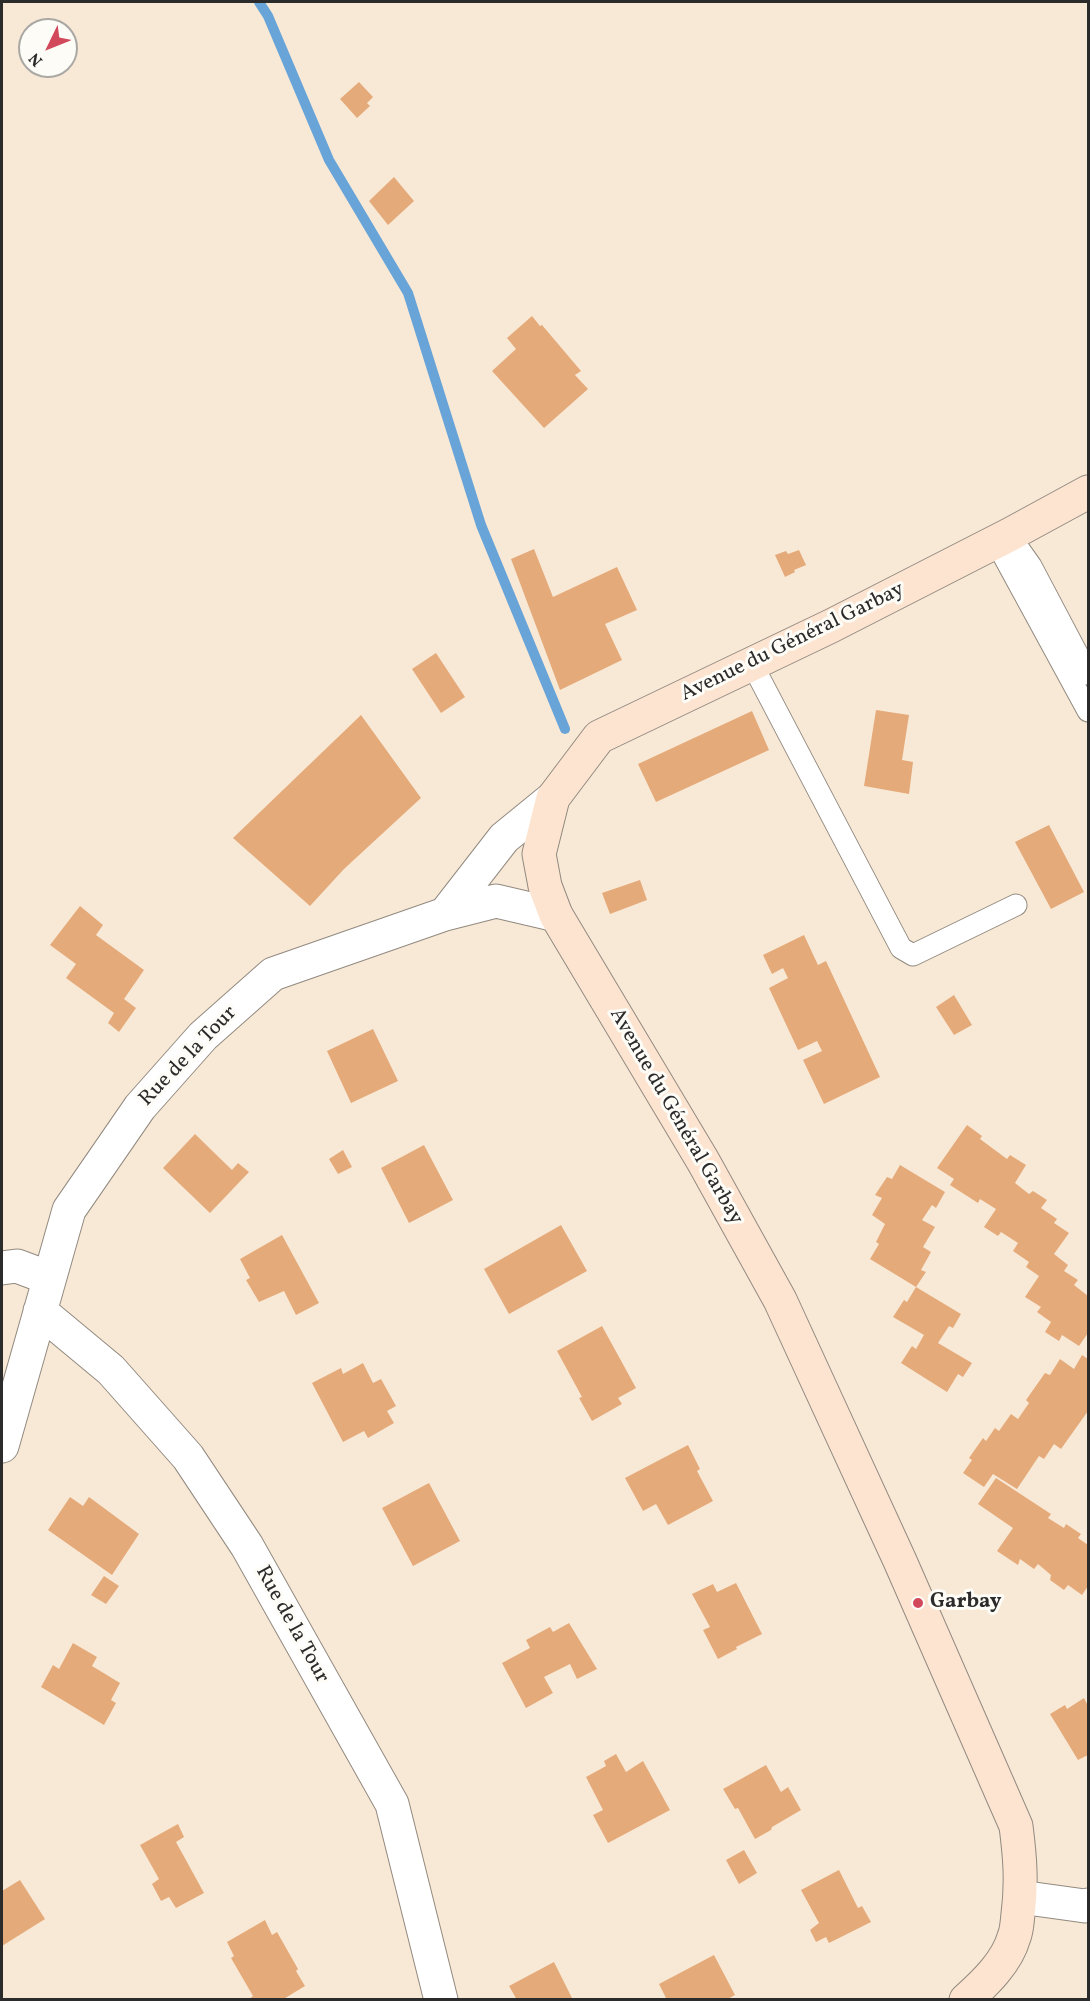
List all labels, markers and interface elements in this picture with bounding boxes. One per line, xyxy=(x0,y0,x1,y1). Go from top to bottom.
north arrow xyxy=(18,18,78,78)
text: N xyxy=(24,47,48,71)
street label: Avenue du Général Garbay xyxy=(677,578,909,708)
street label: Rue de la Tour xyxy=(135,1002,243,1112)
street label: Avenue du Général Garbay xyxy=(603,1004,747,1230)
street label: Rue de la Tour xyxy=(248,1562,334,1688)
place label: Garbay xyxy=(930,1590,1002,1616)
marker: Garbay xyxy=(911,1596,925,1610)

